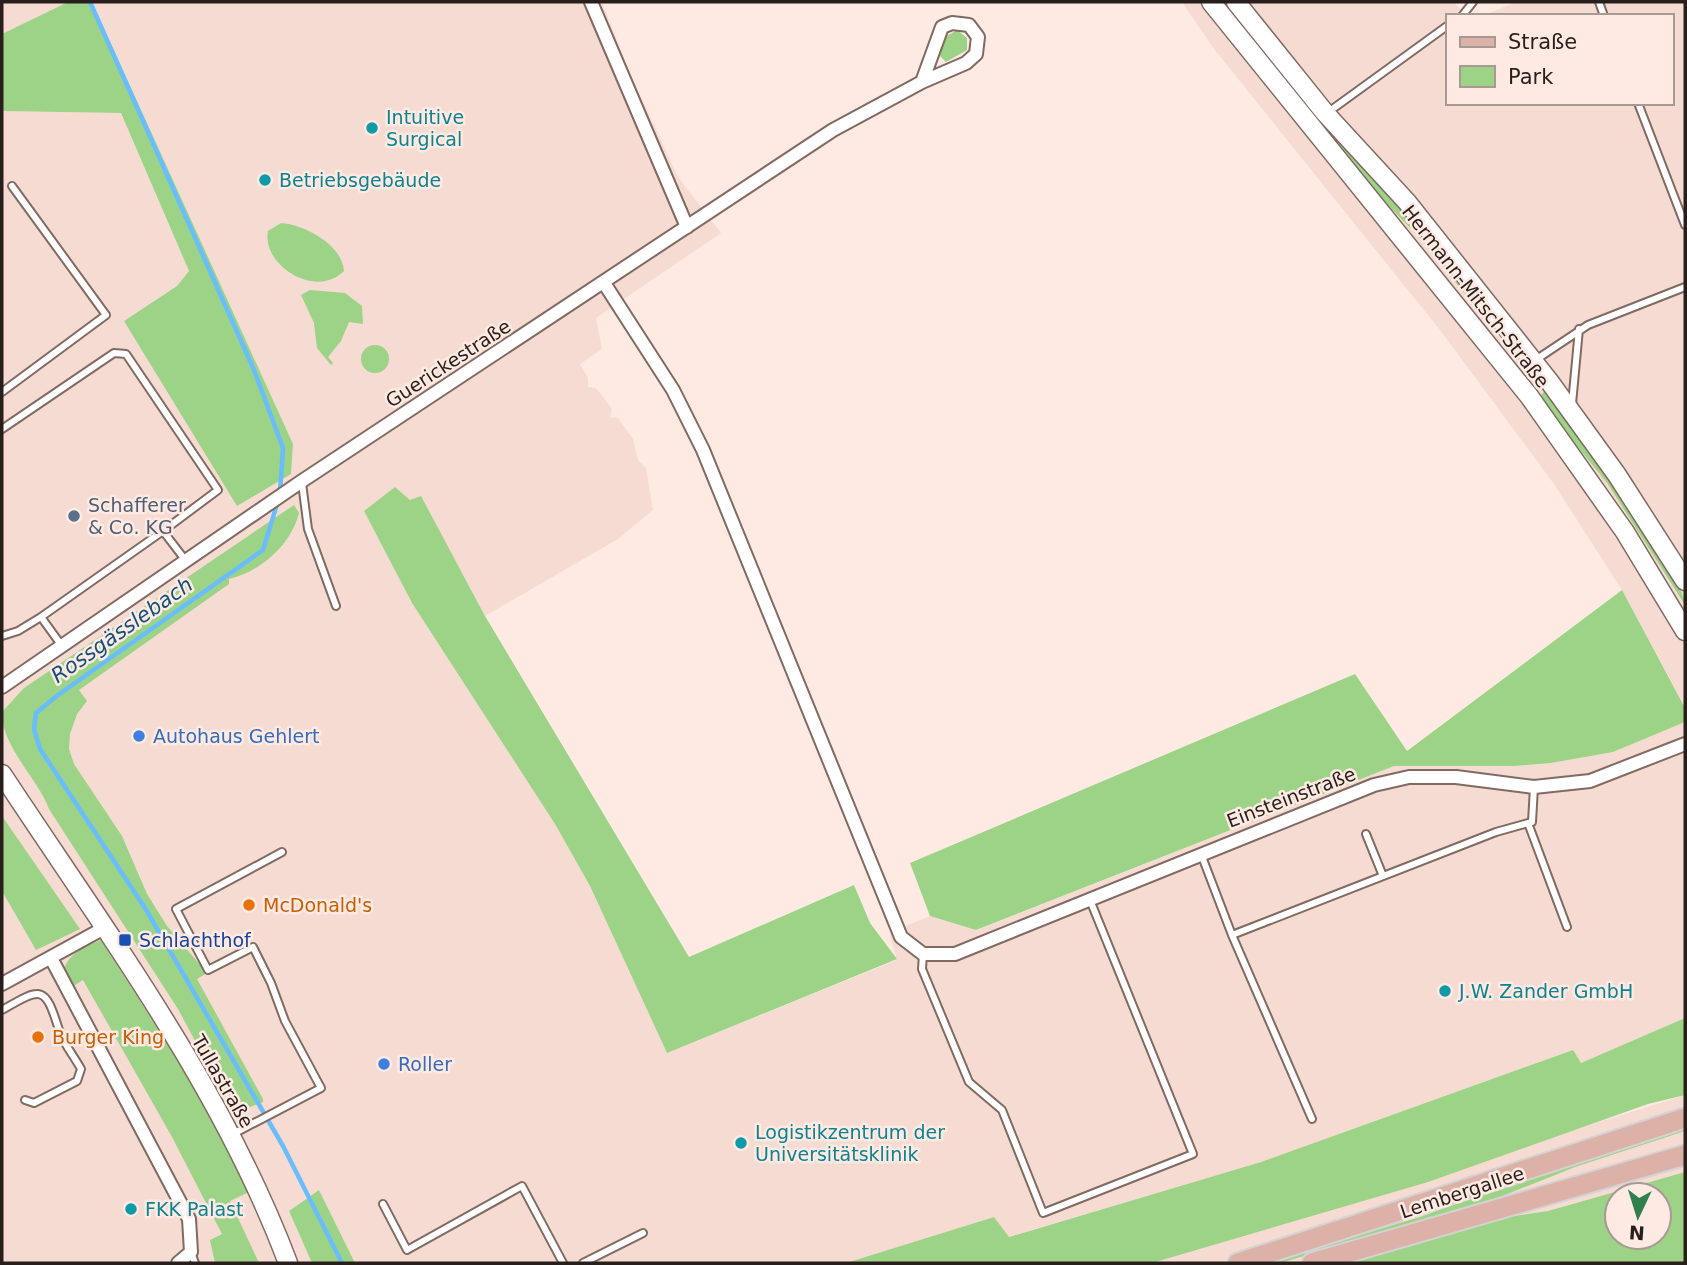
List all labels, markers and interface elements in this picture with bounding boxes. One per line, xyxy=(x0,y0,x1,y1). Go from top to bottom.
legend xyxy=(1446,14,1673,105)
text: Straße xyxy=(1508,30,1577,54)
text: Park xyxy=(1508,65,1554,89)
place label: Intuitive Surgical xyxy=(386,106,464,150)
marker: Intuitive Surgical xyxy=(364,120,380,136)
place label: Betriebsgebäude xyxy=(279,169,441,191)
marker: Betriebsgebäude xyxy=(257,172,273,188)
street label: Hermann-Mitsch-Straße xyxy=(1398,200,1554,392)
street label: Guerickestraße xyxy=(381,314,515,412)
place label: Schafferer & Co. KG xyxy=(88,494,186,538)
marker: Schafferer & Co. KG xyxy=(66,508,82,524)
water label: Rossgässlebach xyxy=(47,572,197,688)
place label: Autohaus Gehlert xyxy=(153,725,319,747)
marker: Autohaus Gehlert xyxy=(131,728,147,744)
street label: Einsteinstraße xyxy=(1224,762,1358,832)
place label: McDonald's xyxy=(263,894,372,916)
marker: McDonald's xyxy=(241,897,257,913)
place label: Schlachthof xyxy=(139,929,252,951)
marker: Schlachthof xyxy=(117,932,133,948)
place label: J.W. Zander GmbH xyxy=(1458,980,1633,1002)
marker: J.W. Zander GmbH xyxy=(1437,983,1453,999)
place label: Burger King xyxy=(52,1026,164,1048)
marker: Burger King xyxy=(30,1029,46,1045)
street label: Tullastraße xyxy=(187,1030,258,1131)
place label: Roller xyxy=(398,1053,452,1075)
marker: Roller xyxy=(376,1056,392,1072)
place label: Logistikzentrum der Universitätsklinik xyxy=(755,1121,945,1165)
marker: Logistikzentrum der Universitätsklinik xyxy=(733,1135,749,1151)
street label: Lembergallee xyxy=(1397,1162,1527,1222)
north arrow xyxy=(1603,1181,1673,1251)
place label: FKK Palast xyxy=(145,1198,243,1220)
marker: FKK Palast xyxy=(123,1201,139,1217)
text: N xyxy=(1628,1221,1646,1244)

